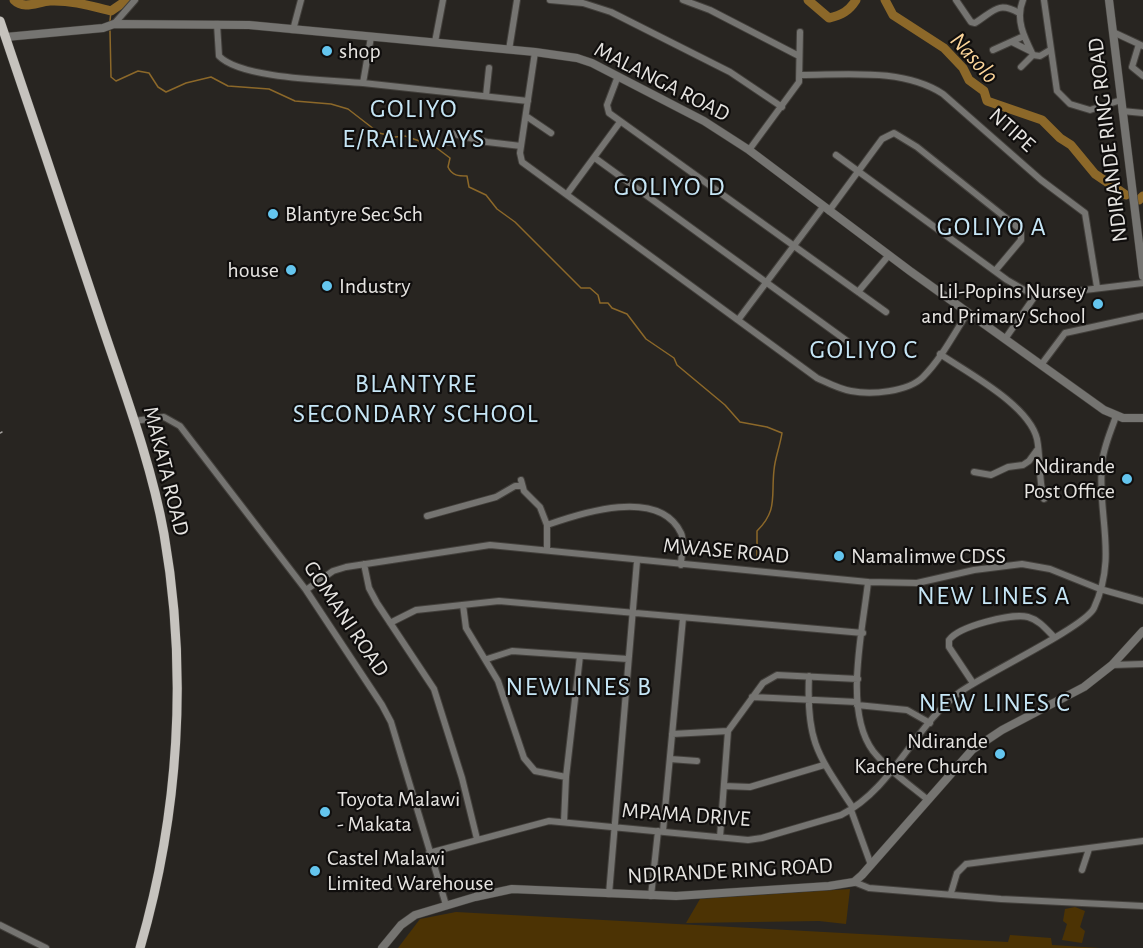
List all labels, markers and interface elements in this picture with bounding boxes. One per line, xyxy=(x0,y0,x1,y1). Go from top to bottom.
water label: Nasolo xyxy=(944,26,1004,90)
street label: MALANGA ROAD xyxy=(590,36,734,128)
street label: NDIRANDE RING ROAD xyxy=(1082,36,1134,244)
place label: shop xyxy=(339,38,381,64)
marker: shop xyxy=(320,44,334,58)
district label: GOLIYO E/RAILWAYS xyxy=(342,93,486,154)
street label: NTIPE xyxy=(983,102,1041,158)
district label: GOLIYO D xyxy=(614,171,726,203)
place label: Blantyre Sec Sch xyxy=(285,201,423,227)
marker: Blantyre Sec Sch xyxy=(266,207,280,221)
district label: GOLIYO A xyxy=(937,211,1047,243)
place label: house xyxy=(227,257,279,283)
marker: house xyxy=(284,263,298,277)
place label: Industry xyxy=(339,273,411,299)
place label: Lil-Popins Nursey and Primary School xyxy=(921,278,1086,330)
marker: Industry xyxy=(320,279,334,293)
marker: Lil-Popins Nursey and Primary School xyxy=(1091,297,1105,311)
district label: GOLIYO C xyxy=(809,334,919,366)
district label: BLANTYRE SECONDARY SCHOOL xyxy=(293,368,539,430)
street label: MAKATA ROAD xyxy=(137,404,195,538)
place label: Ndirande Post Office xyxy=(1023,453,1115,505)
marker: Ndirande Post Office xyxy=(1120,472,1134,486)
street label: MWASE ROAD xyxy=(662,532,790,570)
place label: Namalimwe CDSS xyxy=(851,543,1006,569)
marker: Namalimwe CDSS xyxy=(832,549,846,563)
street label: GOMANI ROAD xyxy=(297,556,395,682)
district label: NEW LINES A xyxy=(917,580,1071,612)
district label: NEWLINES B xyxy=(505,671,653,703)
district label: NEW LINES C xyxy=(919,687,1071,719)
place label: Ndirande Kachere Church xyxy=(854,728,988,780)
marker: Ndirande Kachere Church xyxy=(993,747,1007,761)
place label: Toyota Malawi - Makata xyxy=(337,786,460,837)
street label: MPAMA DRIVE xyxy=(621,797,751,833)
marker: Toyota Malawi - Makata xyxy=(318,805,332,819)
place label: Castel Malawi Limited Warehouse xyxy=(327,845,494,896)
street label: NDIRANDE RING ROAD xyxy=(627,852,833,890)
marker: Castel Malawi Limited Warehouse xyxy=(308,864,322,878)

